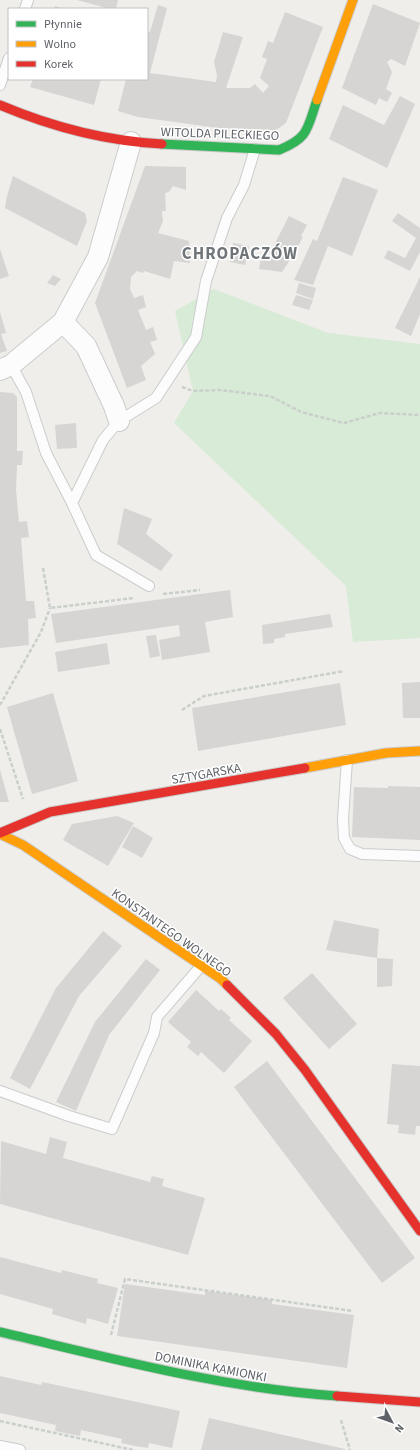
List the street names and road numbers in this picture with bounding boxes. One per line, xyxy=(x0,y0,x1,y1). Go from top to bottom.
street label: WITOLDA PILECKIEGO xyxy=(160,123,280,145)
street label: SZTYGARSKA xyxy=(170,759,243,789)
street label: KONSTANTEGO WOLNEGO xyxy=(108,884,235,981)
street label: DOMINIKA KAMIONKI xyxy=(153,1347,268,1387)

